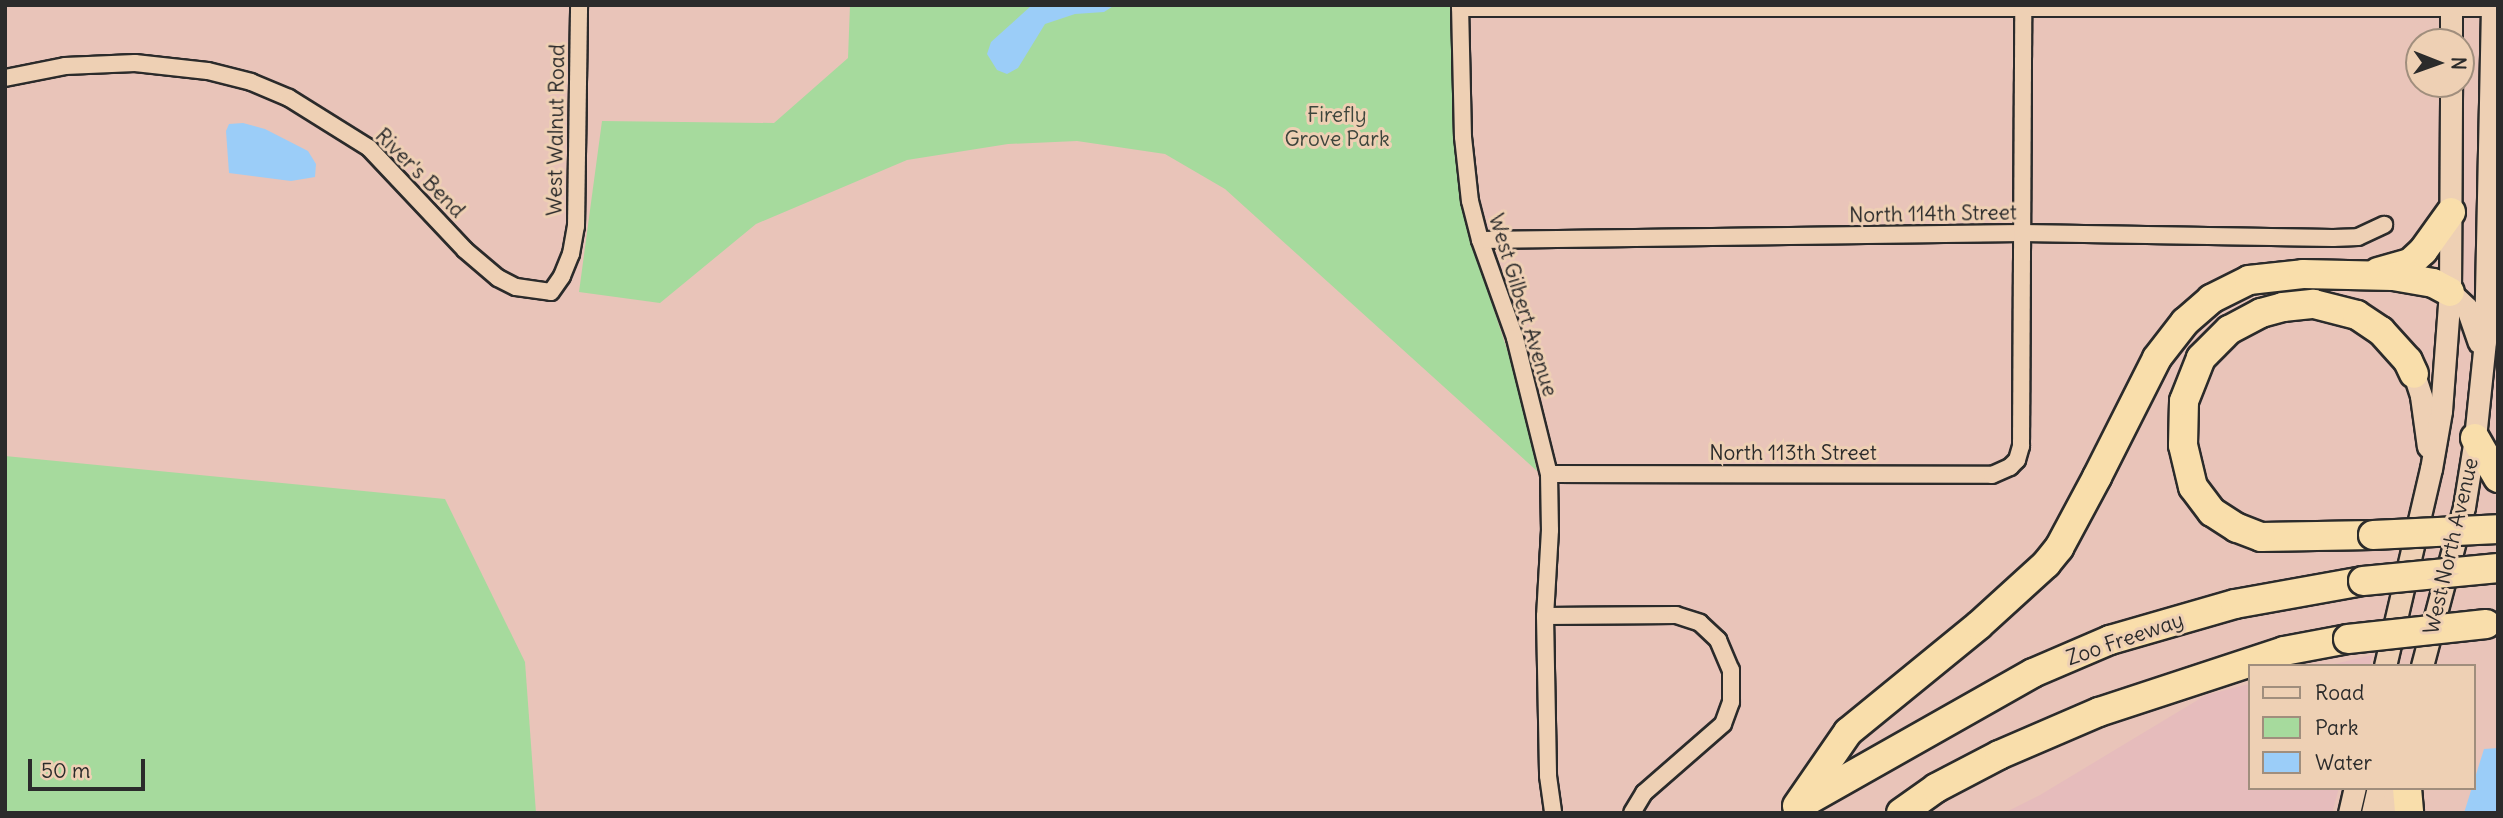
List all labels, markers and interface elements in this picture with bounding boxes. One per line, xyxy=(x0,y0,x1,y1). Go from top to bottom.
north arrow xyxy=(2405,28,2475,98)
street label: West Walnut Road xyxy=(542,44,570,216)
text: N xyxy=(2447,57,2471,70)
park label: Firefly Grove Park xyxy=(1284,102,1390,152)
street label: River's Bend xyxy=(370,123,470,223)
street label: North 114th Street xyxy=(1849,200,2017,228)
street label: West Gilbert Avenue xyxy=(1483,211,1563,399)
street label: North 113th Street xyxy=(1709,440,1877,466)
street label: West North Avenue xyxy=(2418,455,2484,637)
street label: Zoo Freeway xyxy=(2063,607,2187,671)
legend xyxy=(2248,664,2475,790)
text: Road xyxy=(2315,679,2364,706)
text: Park xyxy=(2315,714,2358,741)
scale bar xyxy=(32,744,149,788)
text: Water xyxy=(2315,749,2372,776)
text: 50 m xyxy=(41,757,90,784)

